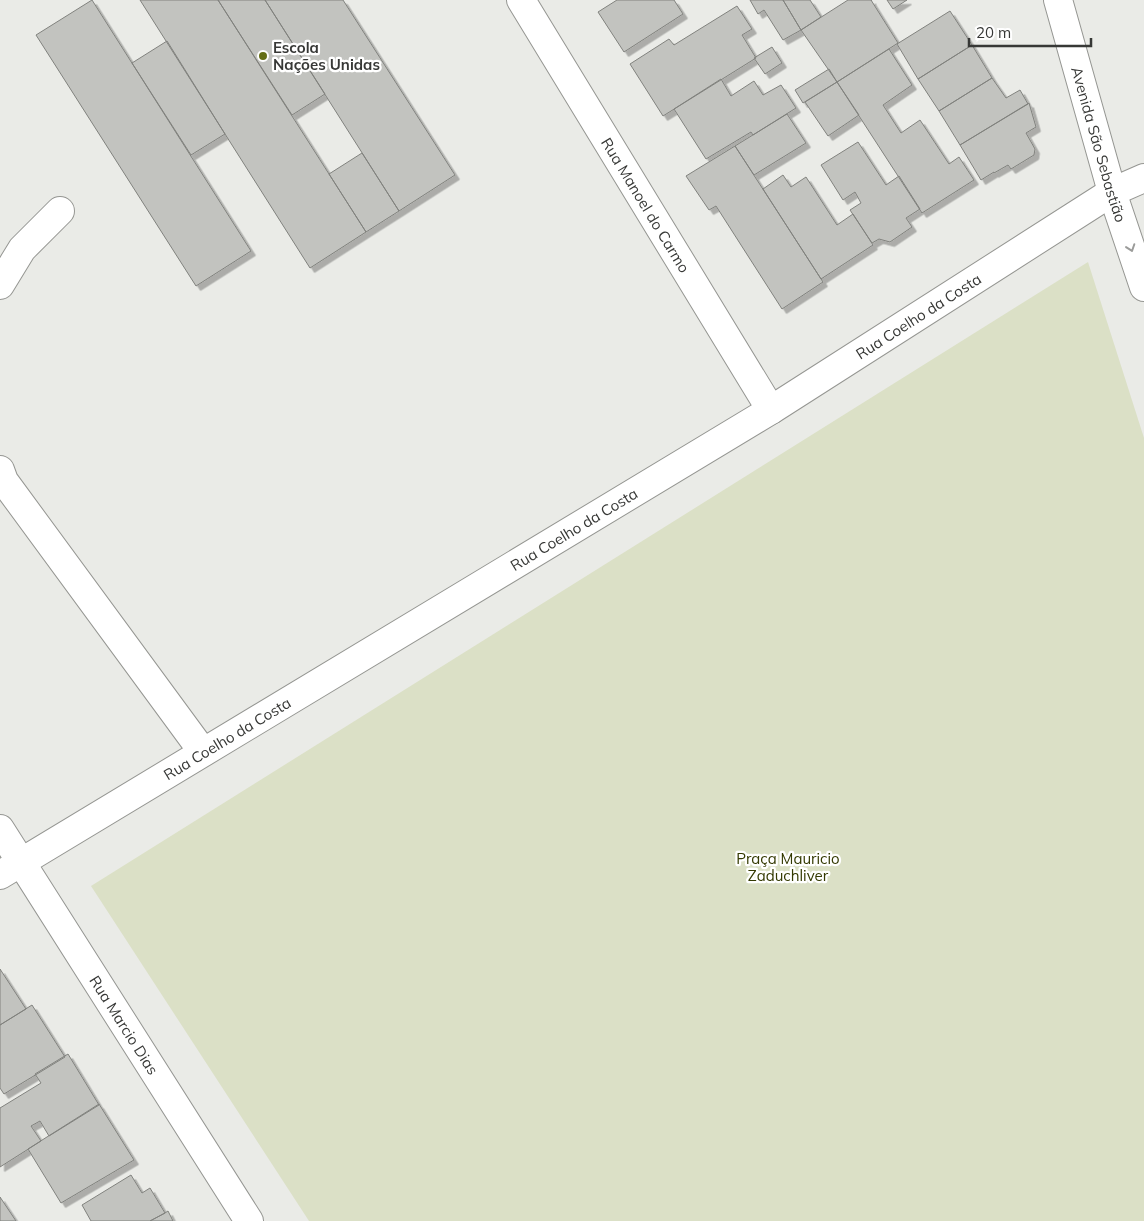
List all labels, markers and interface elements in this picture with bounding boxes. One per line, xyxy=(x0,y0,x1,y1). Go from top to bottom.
scale bar xyxy=(969,15,1092,47)
text: 20 m xyxy=(976,23,1011,42)
place label: Escola Nações Unidas xyxy=(273,38,380,74)
marker: Escola Nações Unidas xyxy=(257,50,269,62)
street label: Avenida São Sebastião xyxy=(1068,64,1131,225)
street label: Rua Manoel do Carmo xyxy=(598,134,694,276)
one-way arrow xyxy=(1125,243,1135,252)
street label: Rua Coelho da Costa xyxy=(852,269,984,363)
street label: Rua Coelho da Costa xyxy=(507,483,641,575)
street label: Rua Coelho da Costa xyxy=(160,692,294,784)
park label: Praça Mauricio Zaduchliver xyxy=(736,849,840,885)
street label: Rua Marcio Dias xyxy=(86,972,163,1078)

